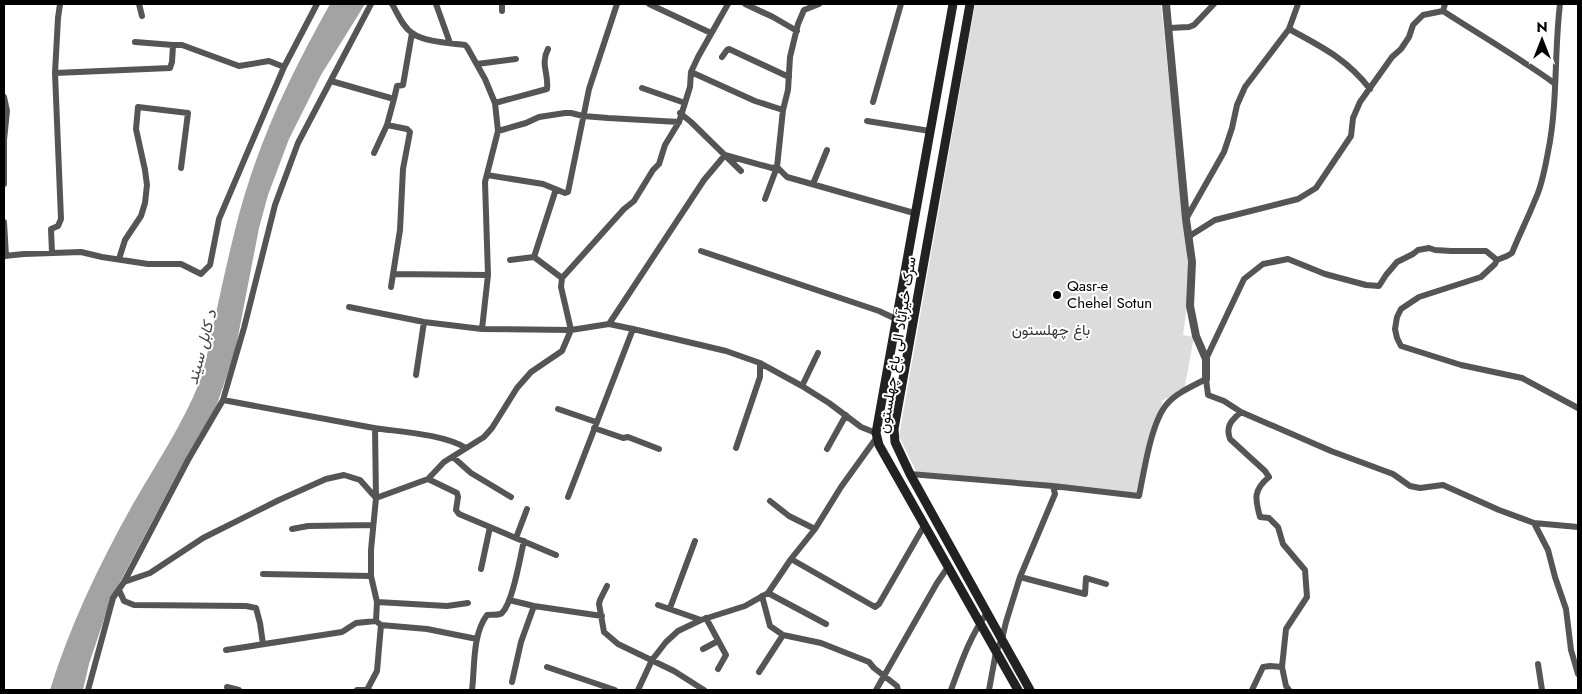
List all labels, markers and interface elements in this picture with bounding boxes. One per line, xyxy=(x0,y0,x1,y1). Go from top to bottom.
north arrow xyxy=(1517,15,1567,65)
text: N xyxy=(1536,17,1548,37)
street label: سرک خیرآباد الی باغ چهلستون xyxy=(872,255,922,435)
place label: Qasr-e Chehel Sotun xyxy=(1067,275,1152,314)
marker: Qasr-e Chehel Sotun xyxy=(1051,289,1063,301)
water label: د کابل سيند xyxy=(180,307,223,387)
park label: باغ چهلستون xyxy=(1012,319,1090,341)

